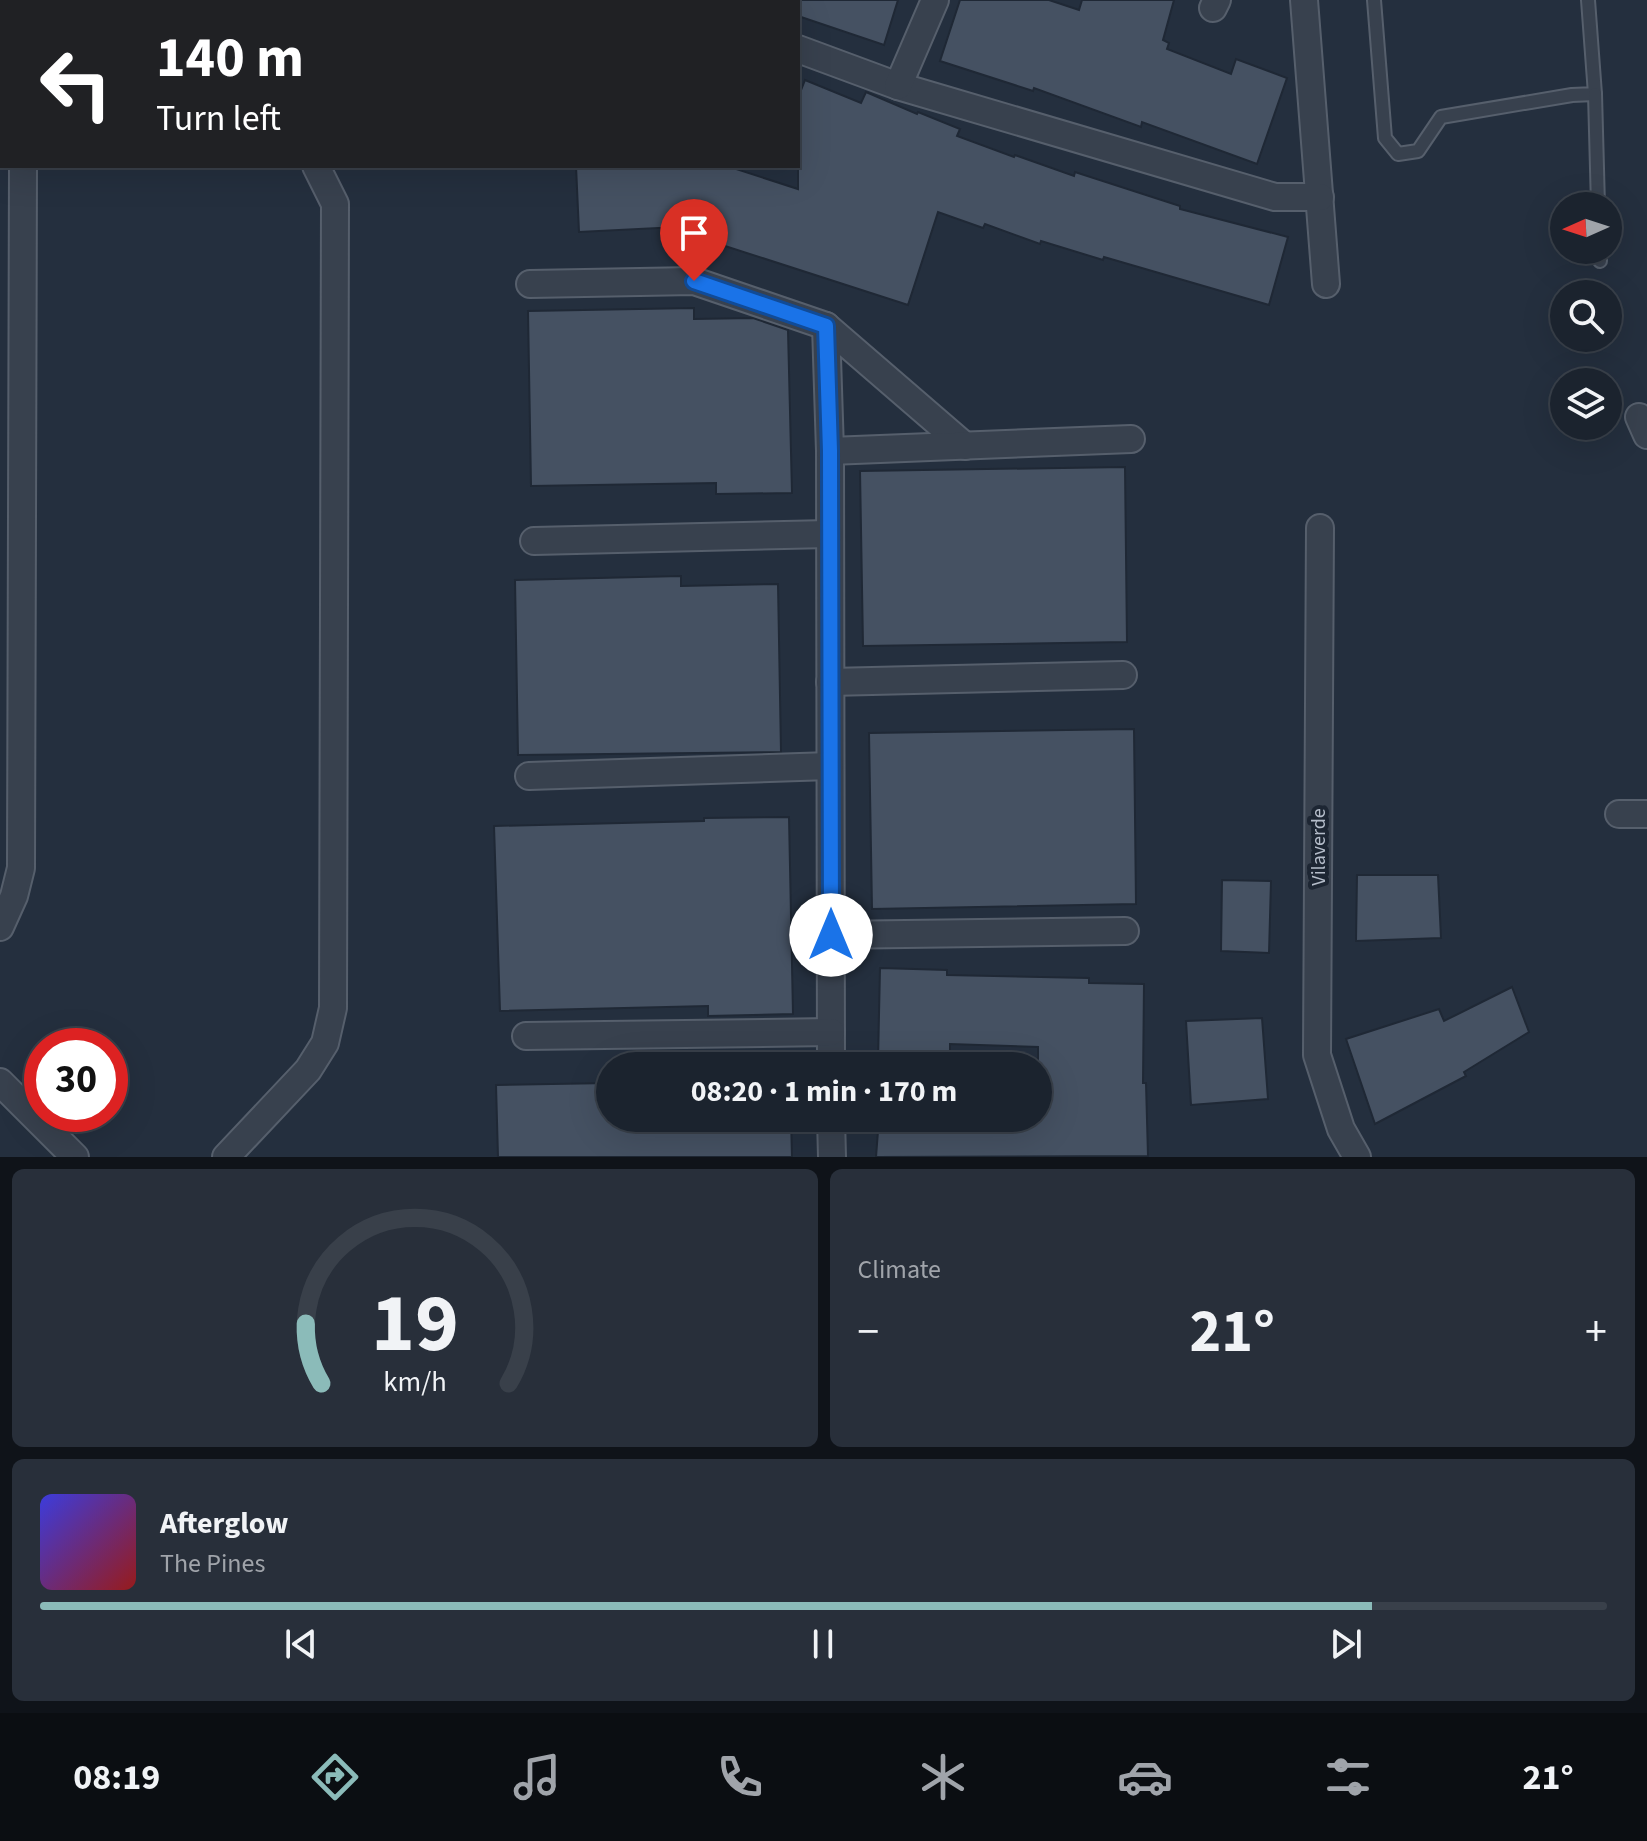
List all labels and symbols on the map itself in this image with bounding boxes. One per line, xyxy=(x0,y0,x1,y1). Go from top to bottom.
north arrow xyxy=(1550,192,1622,264)
pin xyxy=(660,199,728,281)
street label: Vilaverde xyxy=(1305,808,1333,886)
position arrow xyxy=(789,893,873,977)
speed limit sign: 30 xyxy=(24,1028,128,1132)

